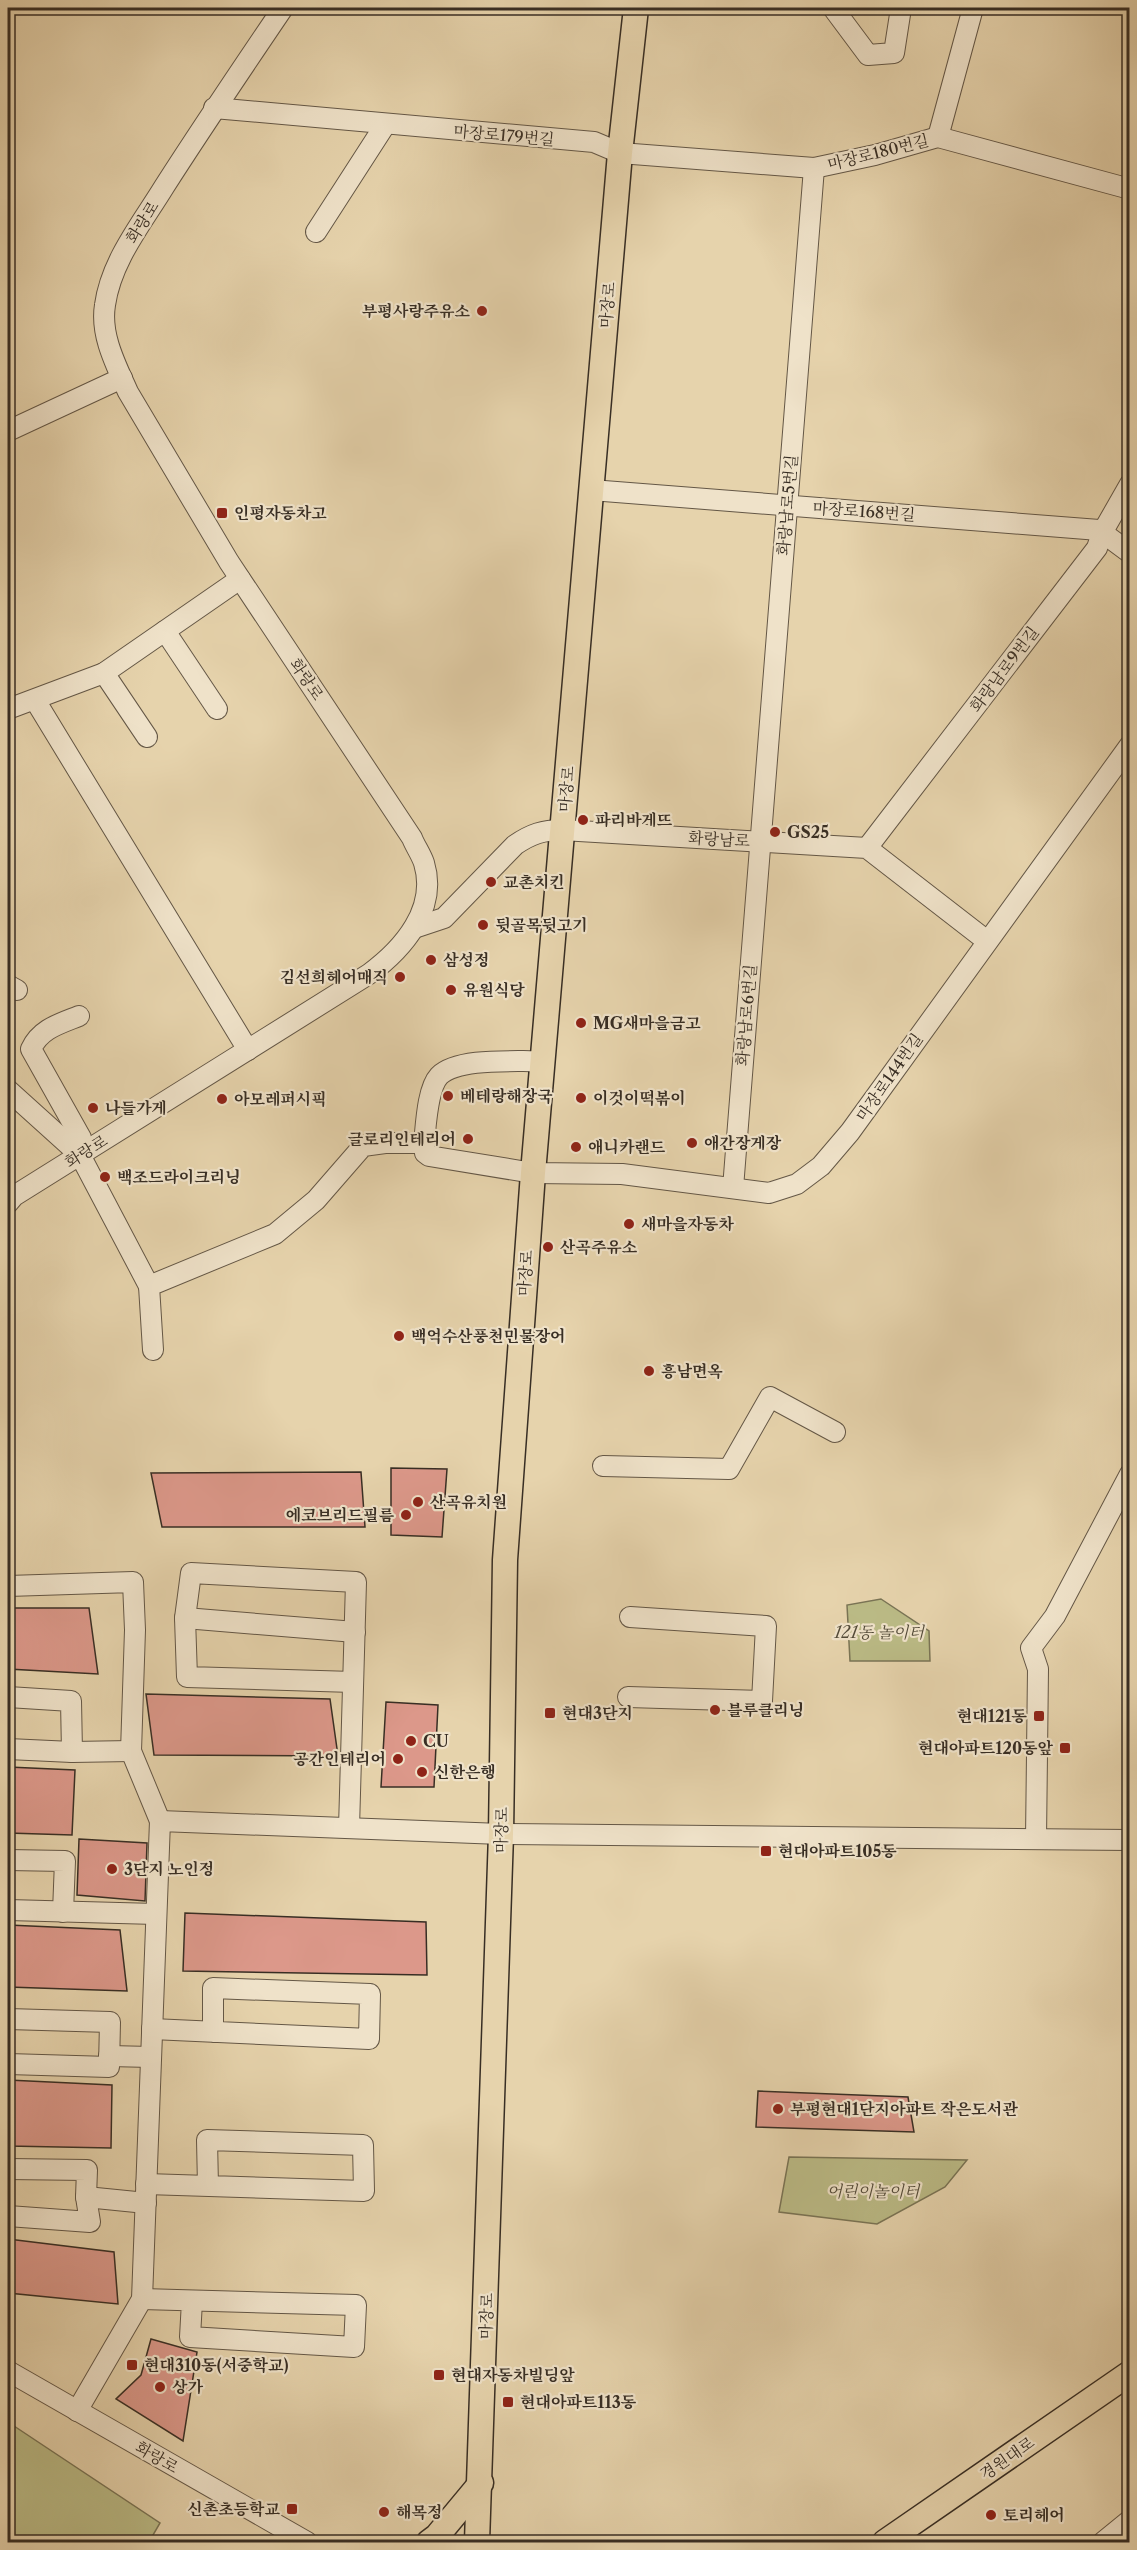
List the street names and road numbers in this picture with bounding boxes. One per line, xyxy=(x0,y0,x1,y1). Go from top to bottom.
street label: 마장로179번길 xyxy=(453,121,555,149)
street label: 마장로180번길 xyxy=(825,130,931,174)
street label: 화랑로 xyxy=(121,197,163,247)
street label: 마장로 xyxy=(595,280,619,329)
street label: 화랑남로5번길 xyxy=(773,454,801,556)
street label: 마장로168번길 xyxy=(812,497,916,525)
street label: 화랑남로9번길 xyxy=(965,622,1043,716)
street label: 화랑로 xyxy=(286,654,329,704)
street label: 마장로 xyxy=(554,764,578,813)
street label: 화랑남로 xyxy=(688,827,751,851)
street label: 화랑남로6번길 xyxy=(732,963,760,1067)
street label: 마장로144번길 xyxy=(851,1029,927,1125)
street label: 화랑로 xyxy=(61,1130,111,1172)
street label: 마장로 xyxy=(513,1249,537,1297)
street label: 마장로 xyxy=(491,1806,511,1853)
street label: 마장로 xyxy=(475,2292,497,2340)
street label: 경원대로 xyxy=(976,2432,1039,2484)
street label: 화랑로 xyxy=(132,2437,183,2478)

